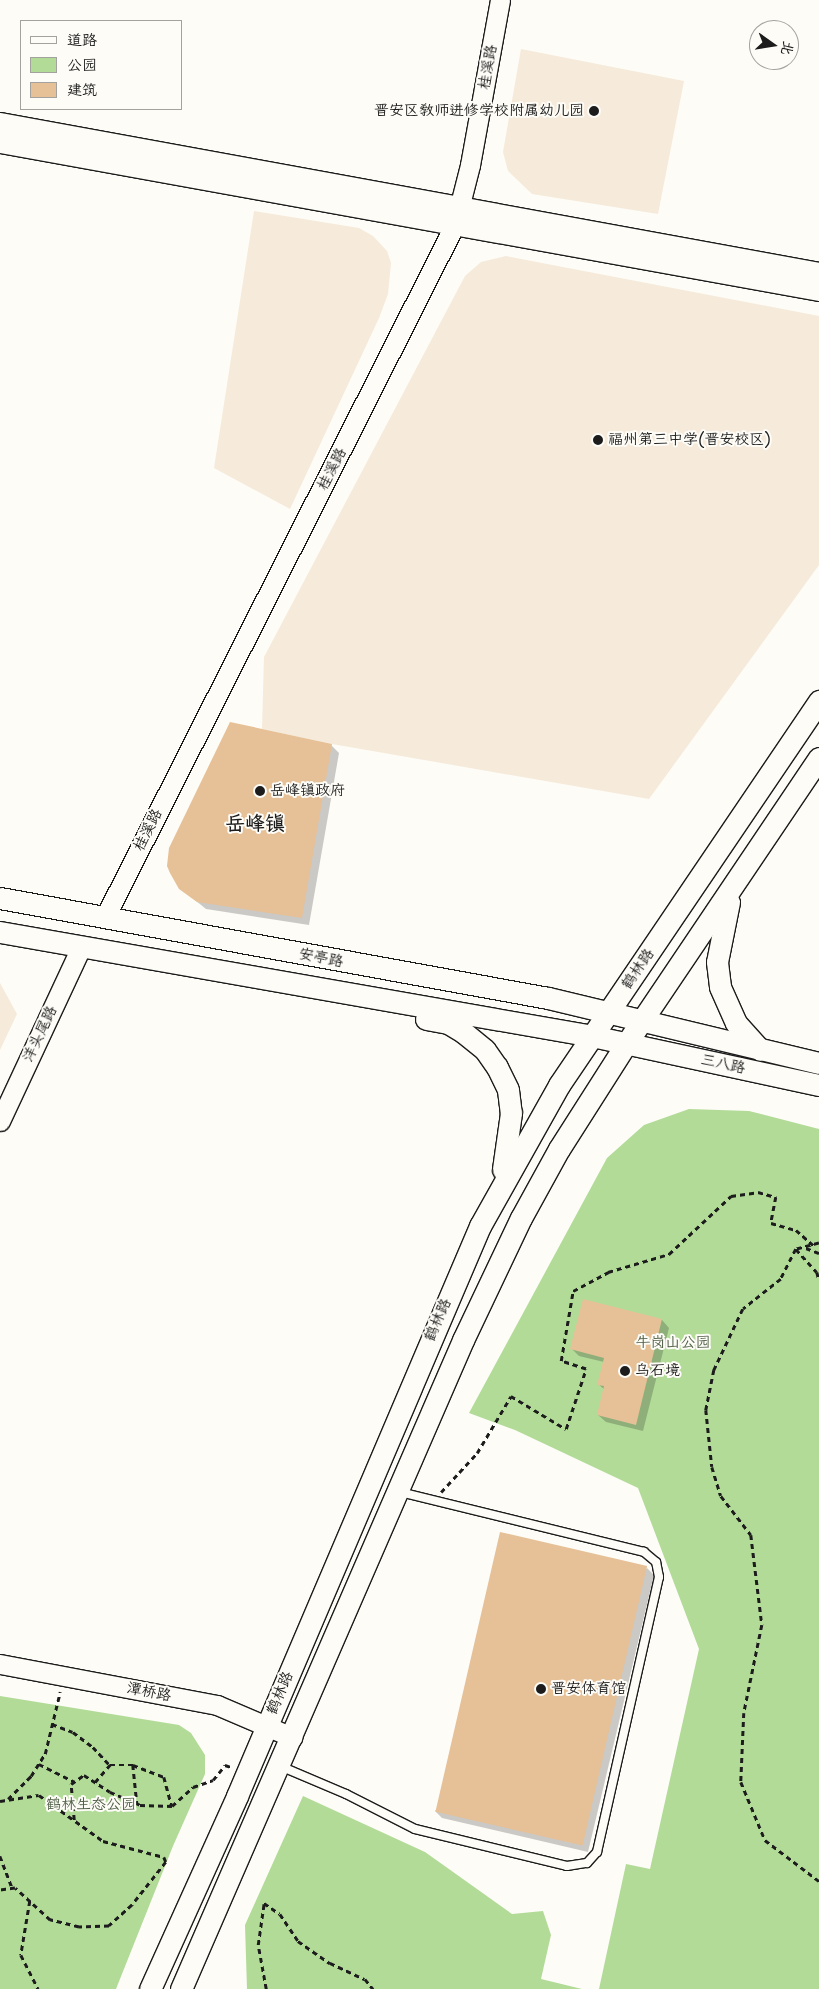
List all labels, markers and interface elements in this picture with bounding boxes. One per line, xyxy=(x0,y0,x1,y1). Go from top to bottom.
legend xyxy=(20,20,182,110)
north arrow xyxy=(749,20,799,70)
text: 道路 xyxy=(67,30,97,50)
text: 北 xyxy=(777,39,798,57)
street label: 桂溪路 xyxy=(475,43,501,91)
text: 公园 xyxy=(67,55,97,75)
text: 建筑 xyxy=(67,80,97,100)
place label: 晋安区教师进修学校附属幼儿园 xyxy=(374,102,584,120)
marker: 晋安区教师进修学校附属幼儿园 xyxy=(588,105,600,117)
place label: 福州第三中学(晋安校区) xyxy=(608,431,771,449)
marker: 福州第三中学(晋安校区) xyxy=(592,434,604,446)
street label: 桂溪路 xyxy=(314,445,350,493)
place label: 岳峰镇政府 xyxy=(270,782,345,800)
marker: 岳峰镇政府 xyxy=(254,785,266,797)
street label: 桂溪路 xyxy=(130,806,166,854)
district label: 岳峰镇 xyxy=(225,811,285,835)
street label: 安亭路 xyxy=(297,945,345,971)
street label: 鹤林路 xyxy=(618,945,658,993)
street label: 洋头尾路 xyxy=(19,1003,61,1065)
street label: 三八路 xyxy=(699,1051,747,1077)
street label: 鹤林路 xyxy=(421,1296,455,1344)
park label: 牛岗山公园 xyxy=(636,1334,710,1352)
place label: 乌石境 xyxy=(635,1362,680,1380)
marker: 乌石境 xyxy=(619,1365,631,1377)
street label: 鹤林路 xyxy=(263,1669,297,1717)
street label: 潭桥路 xyxy=(125,1679,173,1705)
place label: 晋安体育馆 xyxy=(551,1680,626,1698)
marker: 晋安体育馆 xyxy=(535,1683,547,1695)
park label: 鹤林生态公园 xyxy=(46,1796,136,1814)

